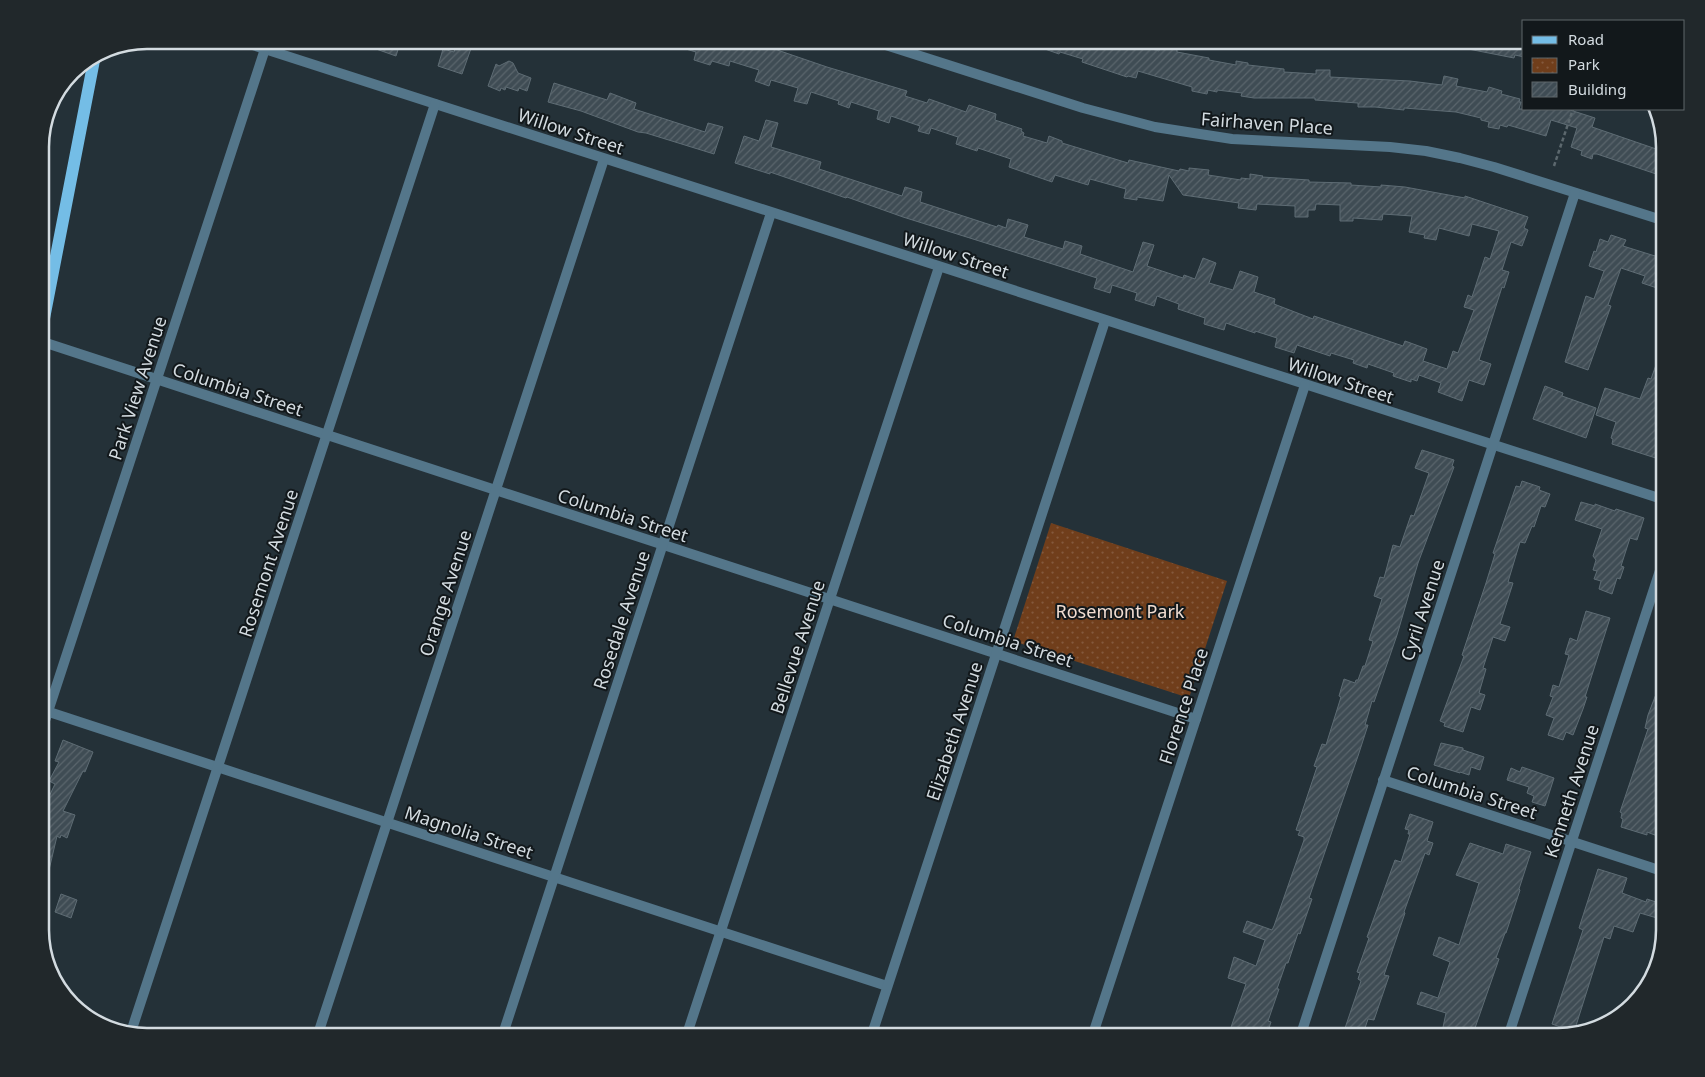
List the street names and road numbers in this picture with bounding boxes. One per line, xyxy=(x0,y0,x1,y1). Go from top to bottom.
street label: Willow Street xyxy=(515,103,628,160)
street label: Fairhaven Place xyxy=(1200,106,1334,140)
street label: Willow Street xyxy=(900,227,1013,284)
street label: Park View Avenue xyxy=(102,313,172,463)
street label: Willow Street xyxy=(1285,352,1398,409)
street label: Columbia Street xyxy=(170,357,307,422)
street label: Columbia Street xyxy=(555,483,692,548)
street label: Rosemont Avenue xyxy=(233,486,303,640)
street label: Orange Avenue xyxy=(413,527,477,659)
street label: Rosedale Avenue xyxy=(587,547,655,693)
street label: Cyril Avenue xyxy=(1394,556,1450,664)
street label: Bellevue Avenue xyxy=(764,577,830,717)
street label: Columbia Street xyxy=(940,608,1077,673)
street label: Florence Place xyxy=(1153,645,1213,767)
street label: Elizabeth Avenue xyxy=(920,659,988,803)
street label: Kenneth Avenue xyxy=(1538,721,1604,861)
street label: Columbia Street xyxy=(1404,760,1541,825)
street label: Magnolia Street xyxy=(402,800,537,864)

